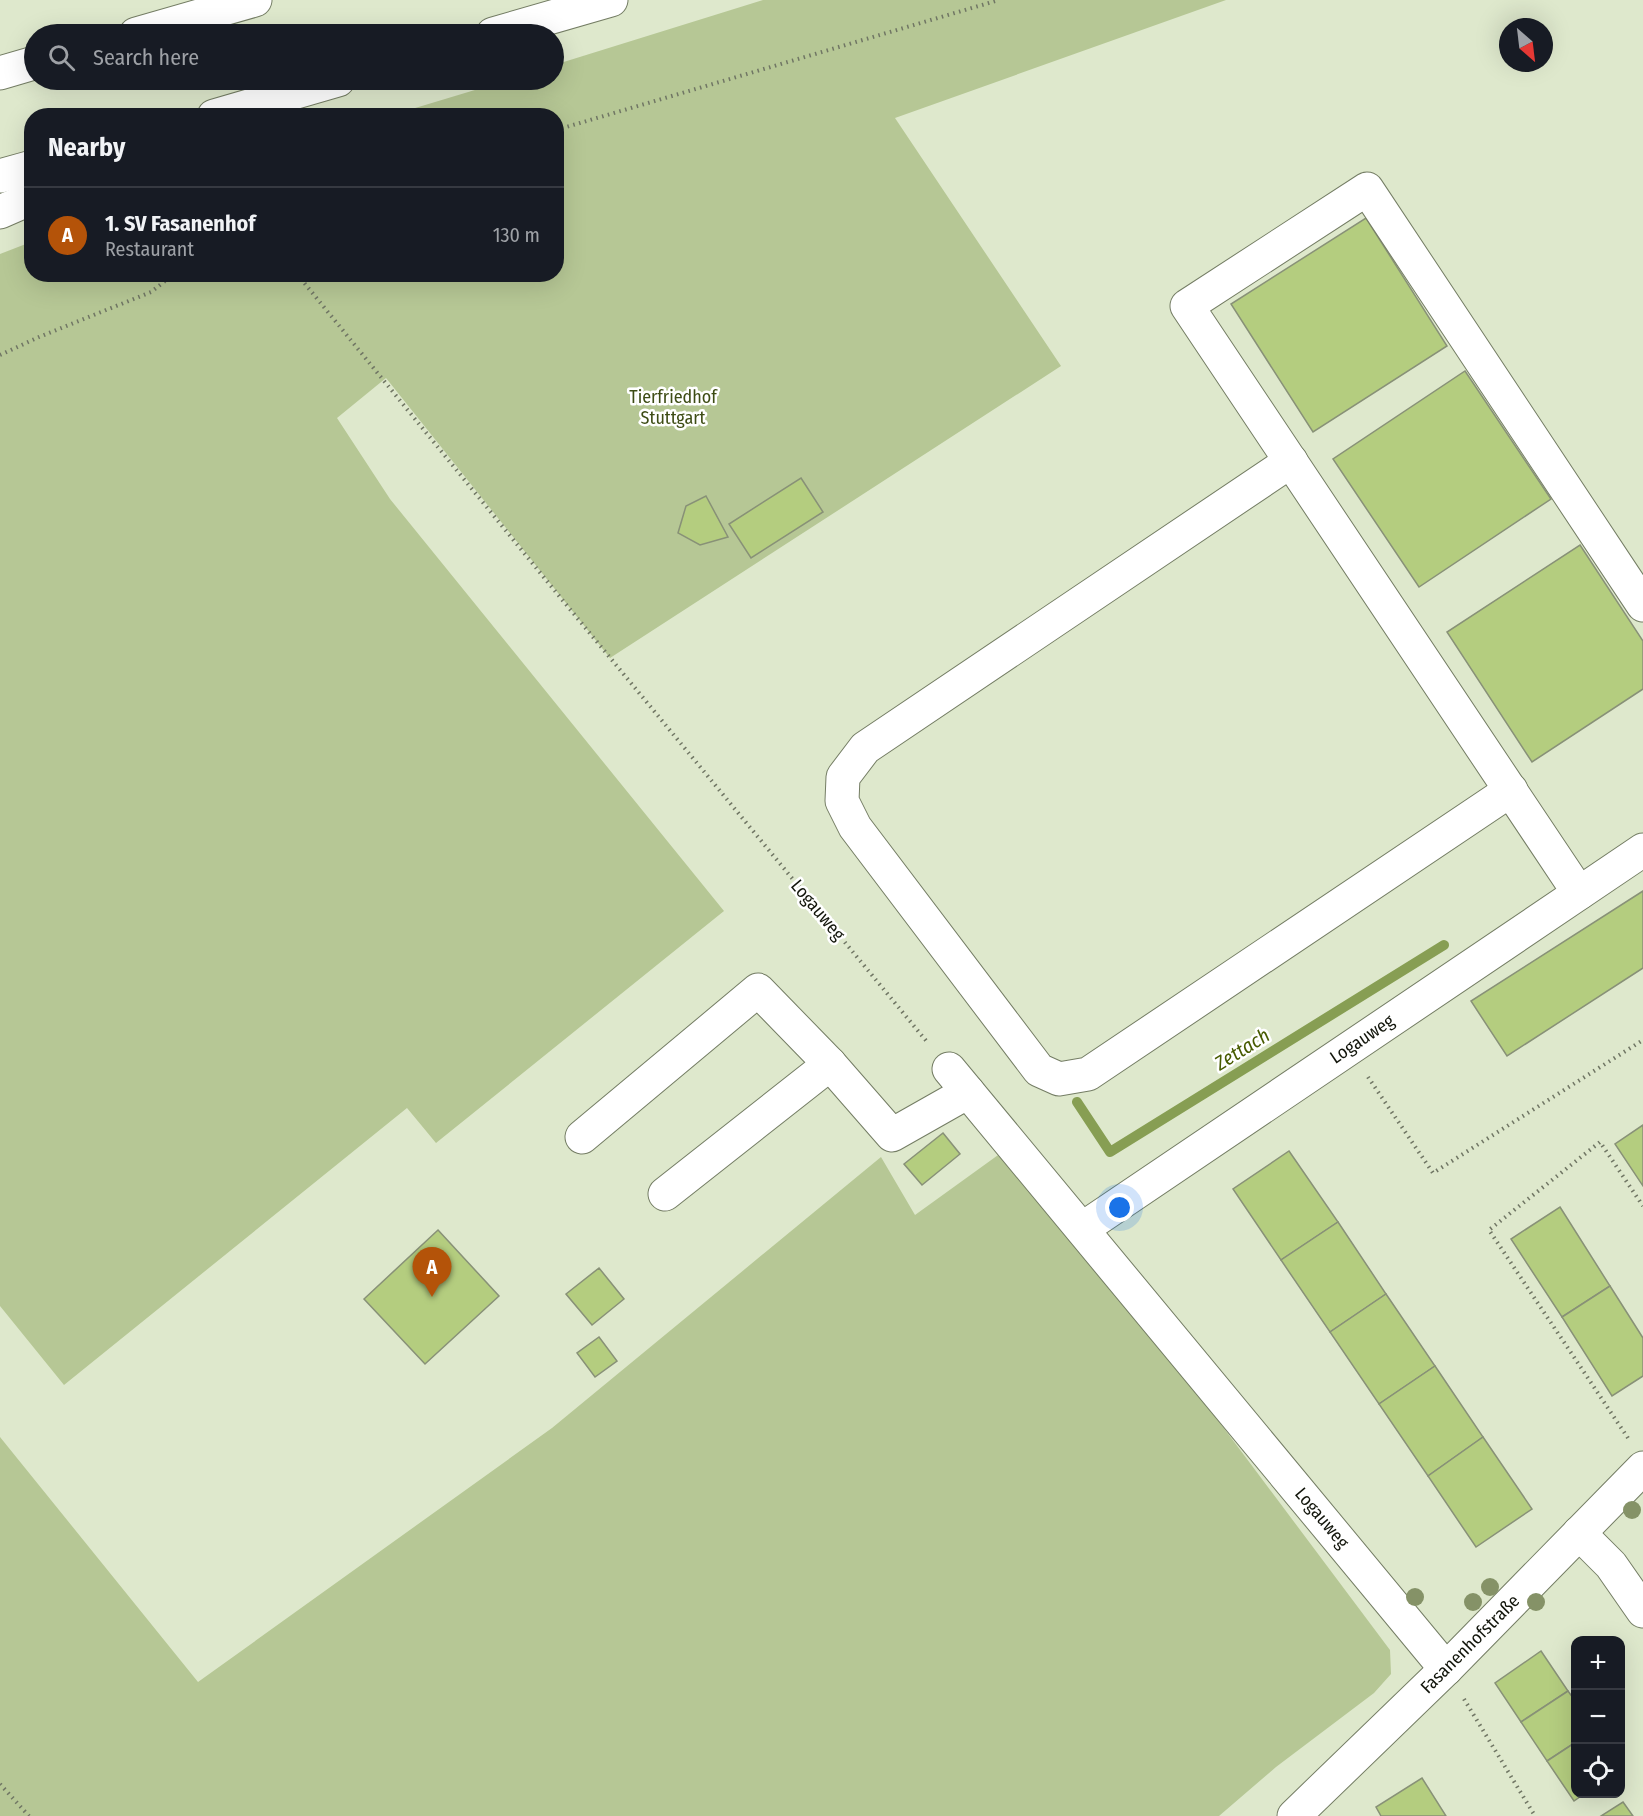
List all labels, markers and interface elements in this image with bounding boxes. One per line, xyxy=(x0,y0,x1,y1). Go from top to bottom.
north arrow xyxy=(1499,18,1553,72)
search box xyxy=(24,24,564,90)
icon: search xyxy=(45,41,78,74)
text: Search here xyxy=(93,44,199,71)
text: Nearby xyxy=(48,132,125,163)
text: 1. SV Fasanenhof xyxy=(105,210,255,237)
text: A xyxy=(62,223,73,247)
text: 130 m xyxy=(493,223,540,247)
text: Restaurant xyxy=(105,237,194,261)
park label: Tierfriedhof Stuttgart xyxy=(629,386,718,429)
street label: Logauweg xyxy=(786,875,850,945)
street label: Logauweg xyxy=(1326,1009,1399,1068)
water label: Zettach xyxy=(1209,1023,1274,1076)
your location xyxy=(1105,1193,1134,1222)
pin: A xyxy=(412,1248,452,1297)
street label: Logauweg xyxy=(1290,1483,1354,1553)
street label: Fasanenhofstraße xyxy=(1416,1590,1524,1698)
map controls xyxy=(1571,1636,1625,1798)
button: + xyxy=(1571,1636,1625,1690)
button: − xyxy=(1571,1690,1625,1744)
button: locate xyxy=(1571,1744,1625,1798)

